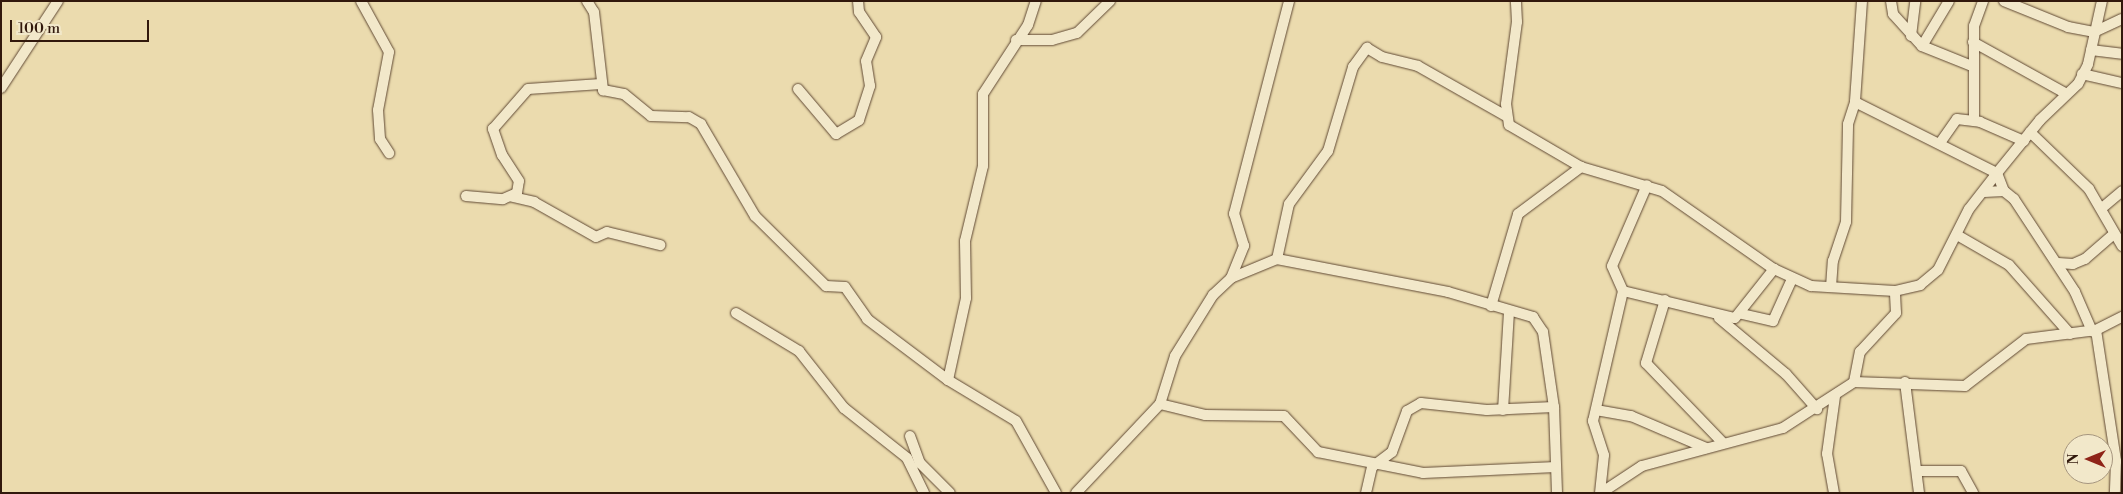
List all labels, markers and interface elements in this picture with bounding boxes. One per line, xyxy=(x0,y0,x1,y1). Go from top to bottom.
scale bar xyxy=(12,10,151,42)
text: 100 m xyxy=(18,19,60,38)
north arrow xyxy=(2063,434,2113,484)
text: N xyxy=(2065,453,2083,465)

